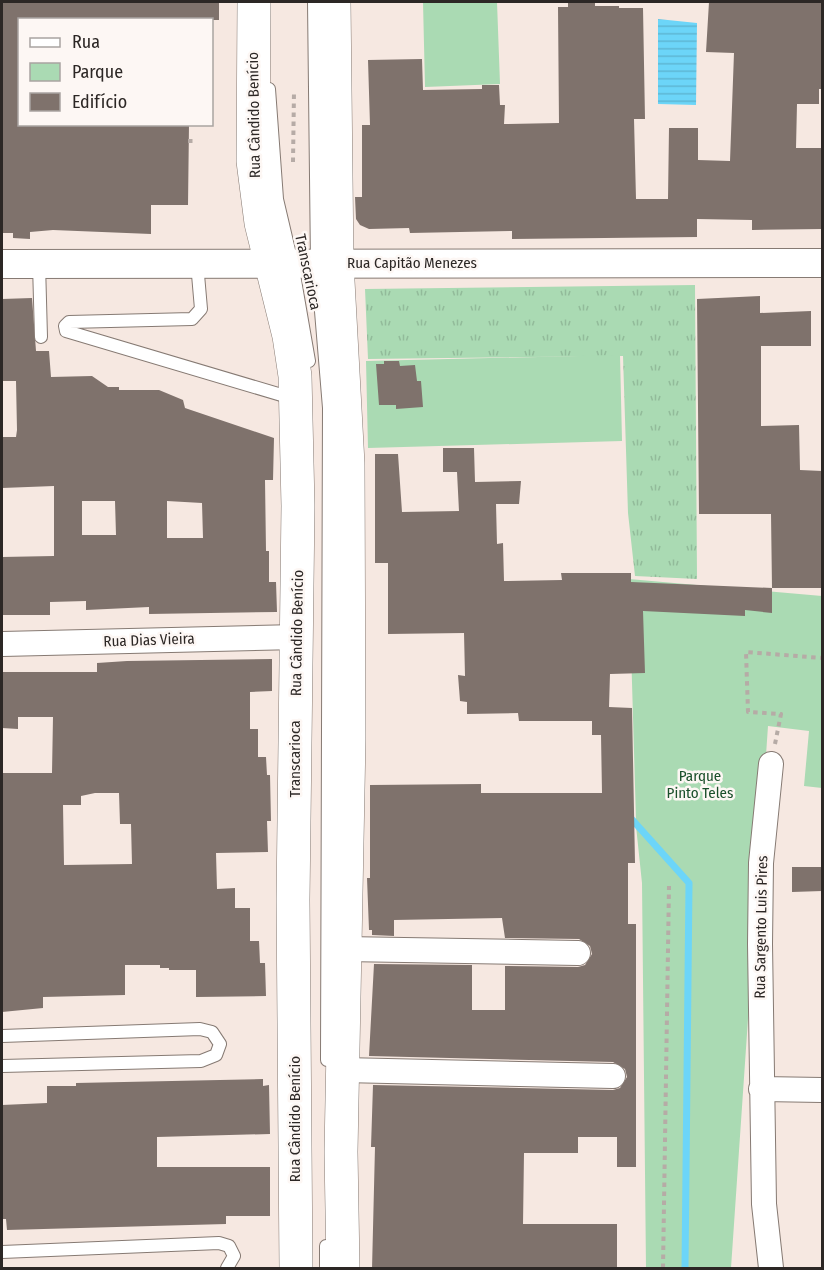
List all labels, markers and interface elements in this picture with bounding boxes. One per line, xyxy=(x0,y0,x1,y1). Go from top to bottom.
legend xyxy=(18,18,213,126)
text: Rua xyxy=(72,31,100,53)
street label: Rua Cândido Benício xyxy=(244,52,264,178)
text: Parque xyxy=(72,61,123,83)
text: Edifício xyxy=(72,91,127,113)
street label: Transcarioca xyxy=(291,232,325,312)
street label: Rua Capitão Menezes xyxy=(347,254,477,272)
street label: Rua Cândido Benício xyxy=(287,570,307,696)
street label: Rua Dias Vieira xyxy=(103,629,195,651)
street label: Transcarioca xyxy=(286,720,304,798)
park label: Parque Pinto Teles xyxy=(667,767,733,802)
street label: Rua Sargento Luis Pires xyxy=(751,855,771,999)
street label: Rua Cândido Benício xyxy=(286,1056,304,1182)

